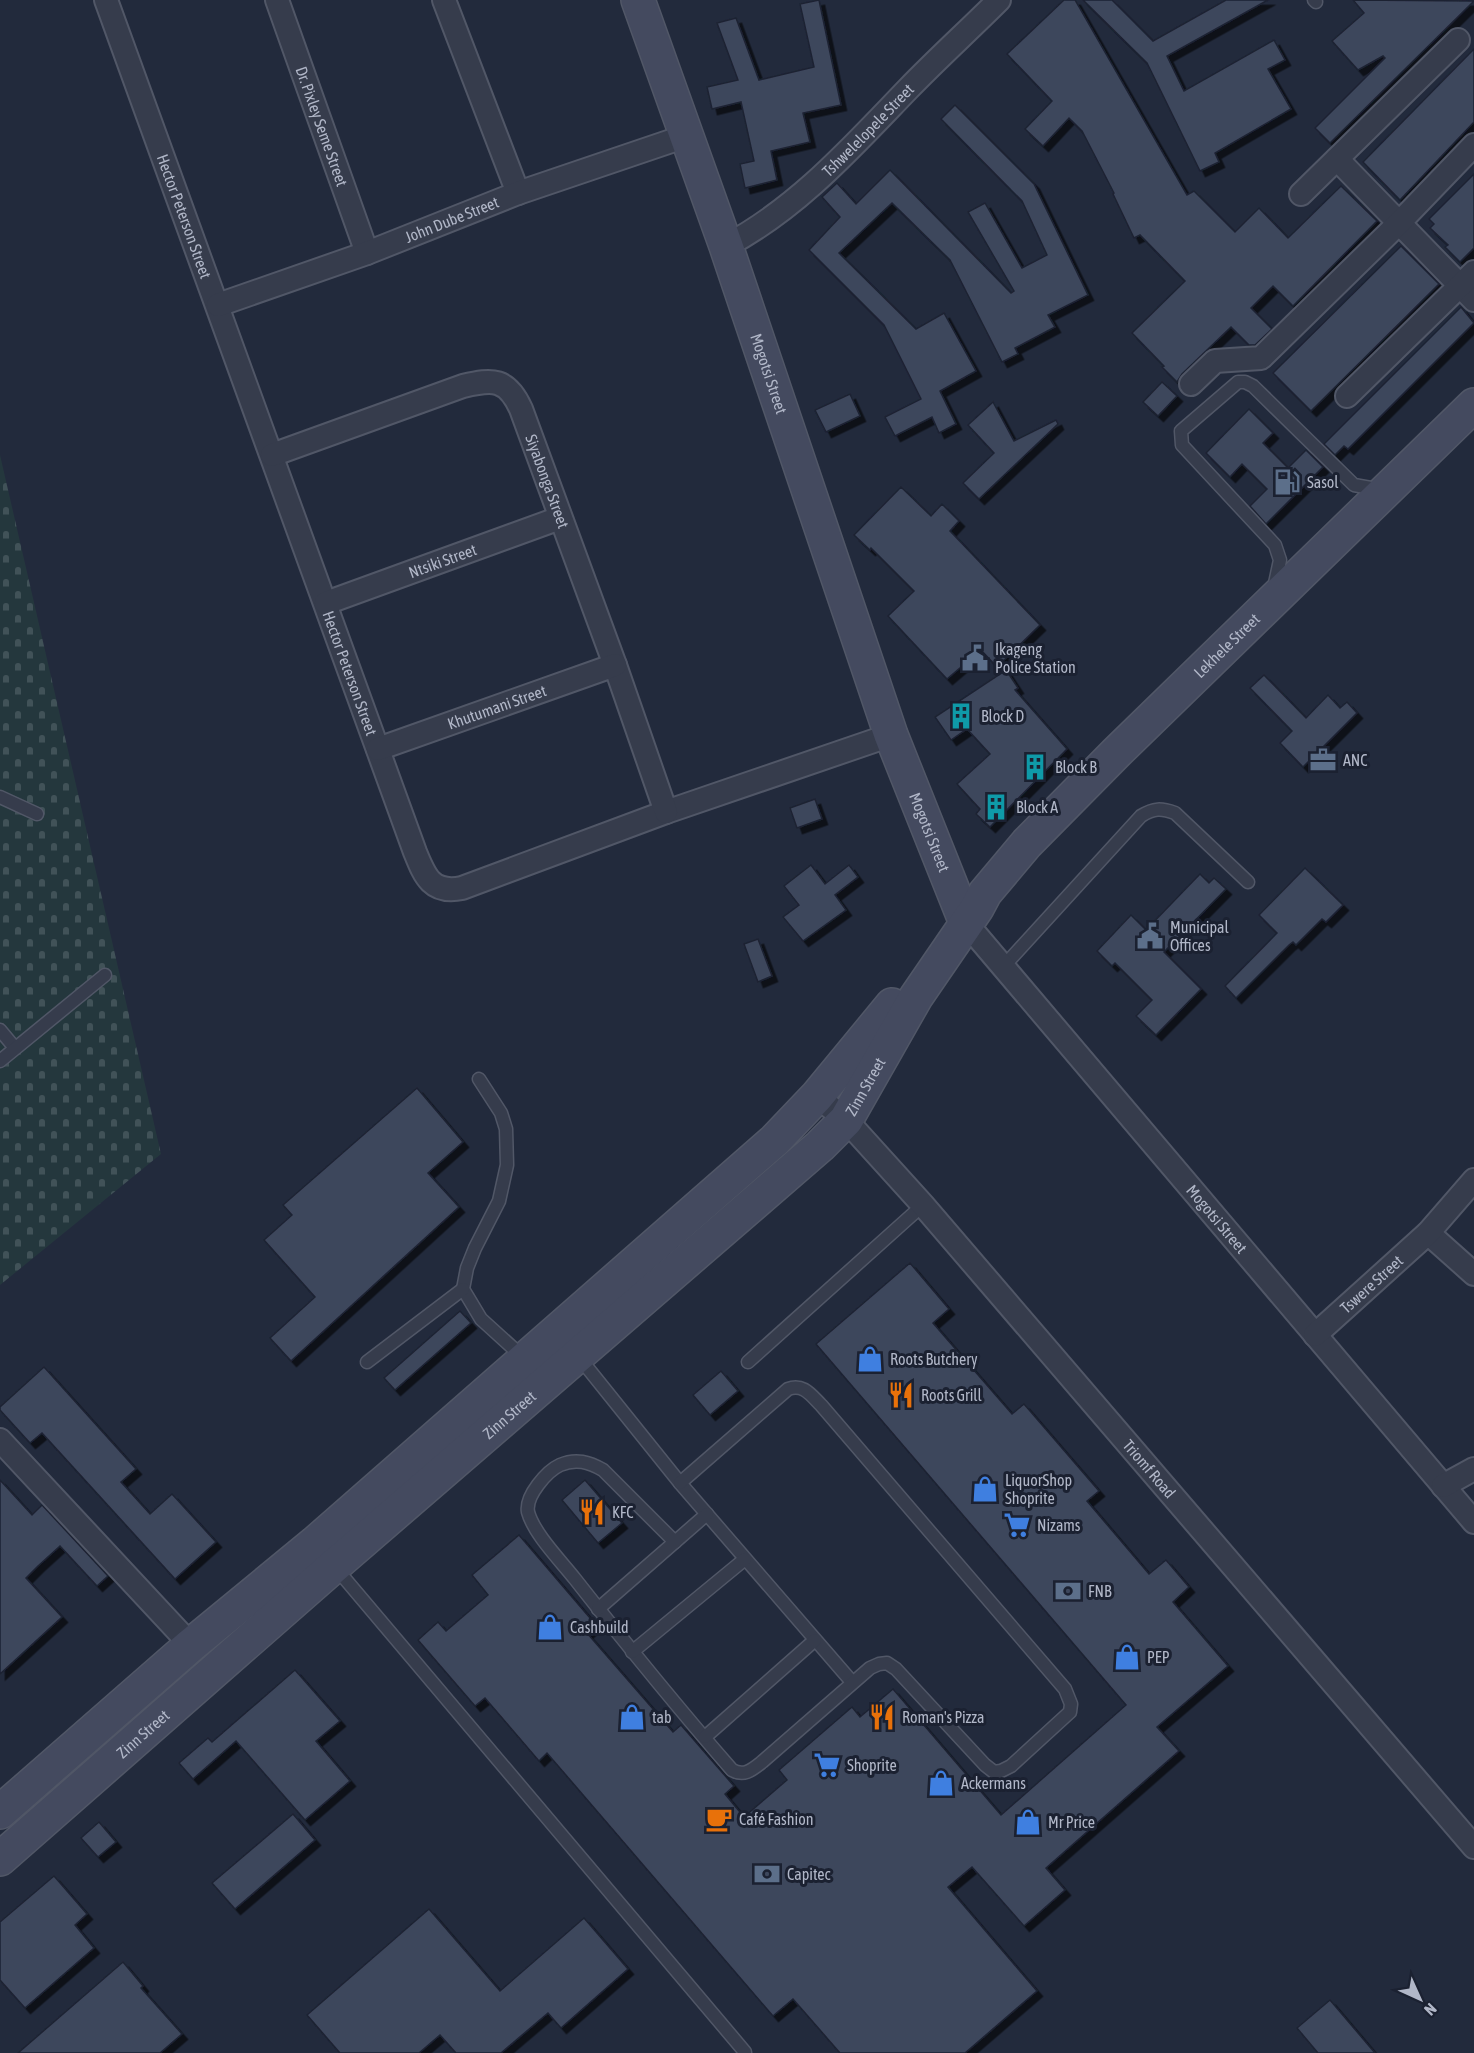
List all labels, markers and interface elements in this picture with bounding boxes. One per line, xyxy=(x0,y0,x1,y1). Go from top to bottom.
street label: Dr. Pixley Seme Street xyxy=(292,64,352,189)
street label: Tshwelelopele Street xyxy=(818,80,917,180)
street label: Hector Peterson Street xyxy=(154,152,215,281)
street label: John Dube Street xyxy=(402,192,502,246)
street label: Mogotsi Street xyxy=(747,331,791,417)
street label: Siyabonga Street xyxy=(522,432,573,531)
fuel station icon: Sasol xyxy=(1272,467,1302,497)
place label: Sasol xyxy=(1307,473,1339,491)
street label: Ntsiki Street xyxy=(406,540,479,581)
street label: Hector Peterson Street xyxy=(319,608,381,738)
street label: Lekhele Street xyxy=(1190,609,1263,681)
place label: Ikageng Police Station xyxy=(995,640,1076,676)
public building icon: Ikageng Police Station xyxy=(960,643,990,673)
street label: Khutumani Street xyxy=(445,681,549,733)
building icon: Block D xyxy=(946,701,976,731)
place label: Block D xyxy=(981,707,1024,725)
office icon: ANC xyxy=(1308,745,1338,775)
place label: ANC xyxy=(1343,751,1367,769)
building icon: Block B xyxy=(1020,752,1050,782)
place label: Block B xyxy=(1055,758,1097,776)
street label: Mogotsi Street xyxy=(906,790,954,875)
building icon: Block A xyxy=(981,792,1011,822)
place label: Block A xyxy=(1016,798,1058,816)
place label: Municipal Offices xyxy=(1170,918,1230,954)
public building icon: Municipal Offices xyxy=(1135,921,1165,951)
street label: Zinn Street xyxy=(841,1054,889,1119)
street label: Mogotsi Street xyxy=(1183,1181,1251,1257)
street label: Tswere Street xyxy=(1337,1251,1407,1317)
shop icon: Roots Butchery xyxy=(855,1344,885,1374)
place label: Roots Butchery xyxy=(890,1350,978,1369)
restaurant icon: Roots Grill xyxy=(886,1380,916,1410)
place label: Roots Grill xyxy=(921,1386,983,1404)
street label: Zinn Street xyxy=(479,1387,540,1442)
street label: Triomf Road xyxy=(1120,1436,1179,1502)
place label: LiquorShop Shoprite xyxy=(1005,1471,1072,1508)
shop icon: LiquorShop Shoprite xyxy=(970,1474,1000,1504)
restaurant icon: KFC xyxy=(577,1497,607,1527)
place label: KFC xyxy=(612,1503,634,1521)
supermarket icon: Nizams xyxy=(1002,1510,1032,1540)
place label: Nizams xyxy=(1037,1516,1081,1534)
bank icon: FNB xyxy=(1053,1576,1083,1606)
place label: FNB xyxy=(1088,1582,1112,1600)
shop icon: Cashbuild xyxy=(535,1612,565,1642)
place label: Cashbuild xyxy=(570,1618,629,1636)
shop icon: PEP xyxy=(1112,1642,1142,1672)
place label: PEP xyxy=(1147,1648,1170,1666)
shop icon: tab xyxy=(617,1702,647,1732)
restaurant icon: Roman's Pizza xyxy=(867,1702,897,1732)
street label: Zinn Street xyxy=(113,1706,173,1761)
place label: tab xyxy=(652,1708,672,1726)
place label: Roman's Pizza xyxy=(902,1708,985,1726)
supermarket icon: Shoprite xyxy=(812,1750,842,1780)
place label: Shoprite xyxy=(847,1756,897,1775)
shop icon: Ackermans xyxy=(926,1768,956,1798)
place label: Ackermans xyxy=(961,1774,1026,1792)
cafe icon: Café Fashion xyxy=(704,1804,734,1834)
shop icon: Mr Price xyxy=(1013,1807,1043,1837)
place label: Café Fashion xyxy=(739,1810,813,1828)
place label: Mr Price xyxy=(1048,1813,1095,1831)
bank icon: Capitec xyxy=(752,1859,782,1889)
place label: Capitec xyxy=(787,1865,831,1884)
north arrow xyxy=(1390,1969,1450,2029)
text: N xyxy=(1421,2000,1440,2019)

